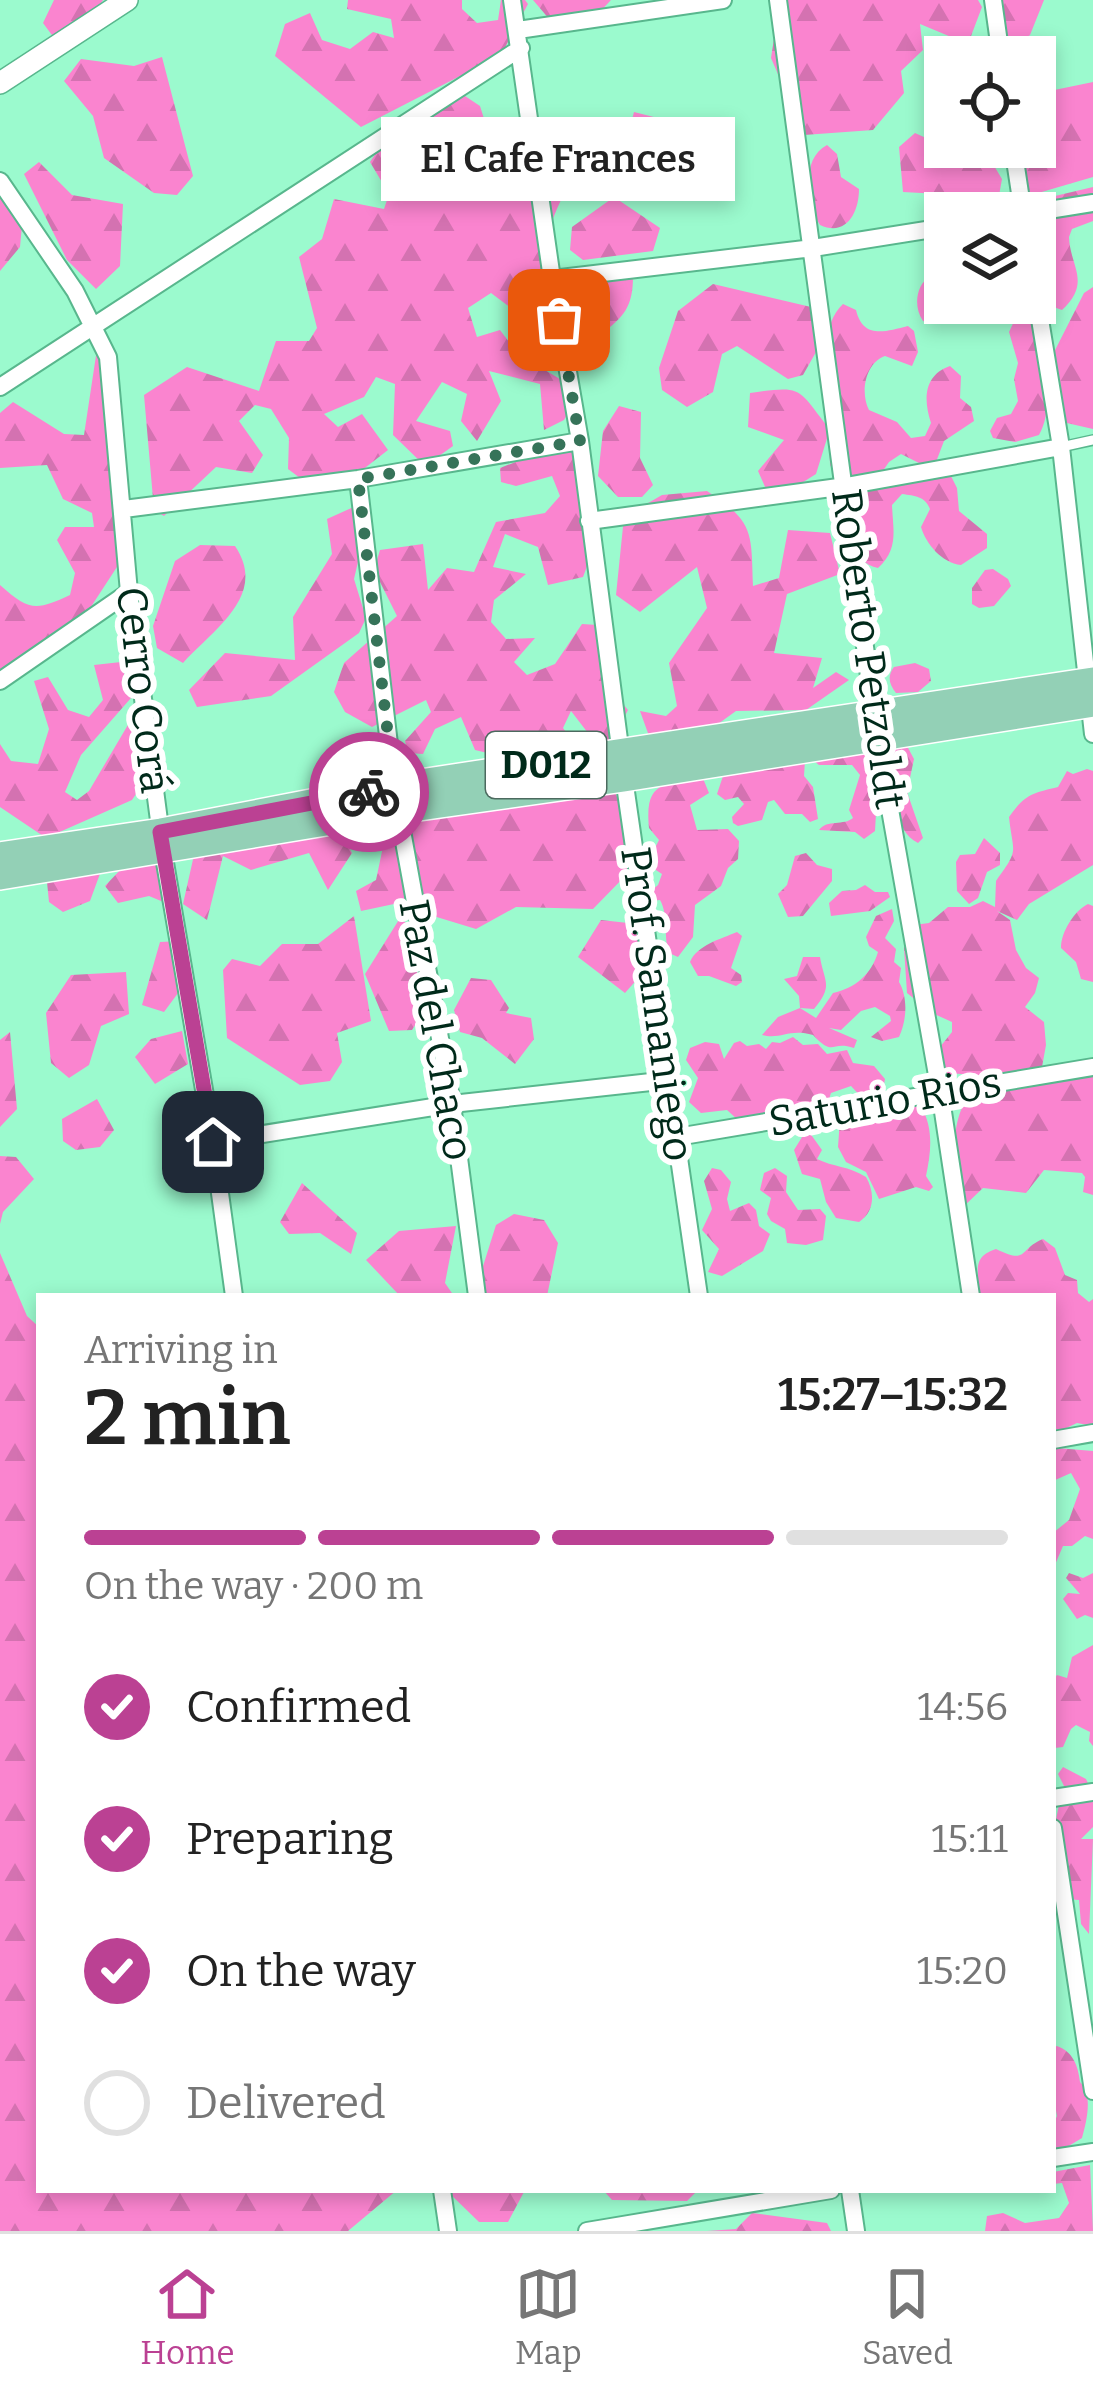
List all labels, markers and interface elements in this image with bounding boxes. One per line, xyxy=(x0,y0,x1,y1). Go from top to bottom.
map controls xyxy=(924,36,1056,324)
button: locate xyxy=(924,36,1056,168)
callout: El Cafe Frances xyxy=(382,116,736,200)
text: El Cafe Frances xyxy=(420,136,696,182)
button: layers xyxy=(924,192,1056,324)
pin xyxy=(508,269,610,371)
icon: bag xyxy=(526,287,592,353)
street label: Roberto Petzoldt xyxy=(821,486,915,812)
street label: Cerro Corá xyxy=(106,584,180,796)
courier xyxy=(309,732,429,852)
road number: D012 xyxy=(486,732,606,798)
icon: bike xyxy=(336,759,402,825)
street label: Prof. Samaniego xyxy=(610,844,704,1164)
street label: Paz del Chaco xyxy=(388,896,484,1164)
street label: Saturio Rios xyxy=(765,1057,1005,1147)
pin xyxy=(162,1091,264,1193)
icon: home xyxy=(180,1109,246,1175)
text: Arriving in xyxy=(84,1327,278,1373)
text: 15:27–15:32 xyxy=(778,1368,1008,1422)
text: 2 min xyxy=(84,1371,291,1465)
text: On the way · 200 m xyxy=(84,1563,423,1609)
icon: check xyxy=(84,1674,150,1740)
text: Confirmed xyxy=(186,1680,411,1734)
text: 14:56 xyxy=(917,1684,1008,1730)
icon: check xyxy=(84,1806,150,1872)
text: Preparing xyxy=(186,1812,394,1866)
text: 15:11 xyxy=(931,1816,1008,1862)
icon: check xyxy=(84,1938,150,2004)
text: On the way xyxy=(186,1944,416,1998)
text: 15:20 xyxy=(917,1948,1008,1994)
text: Delivered xyxy=(186,2076,386,2130)
tab: Home xyxy=(140,2261,234,2373)
tab: Map xyxy=(515,2261,582,2373)
tab: Saved xyxy=(862,2261,953,2373)

